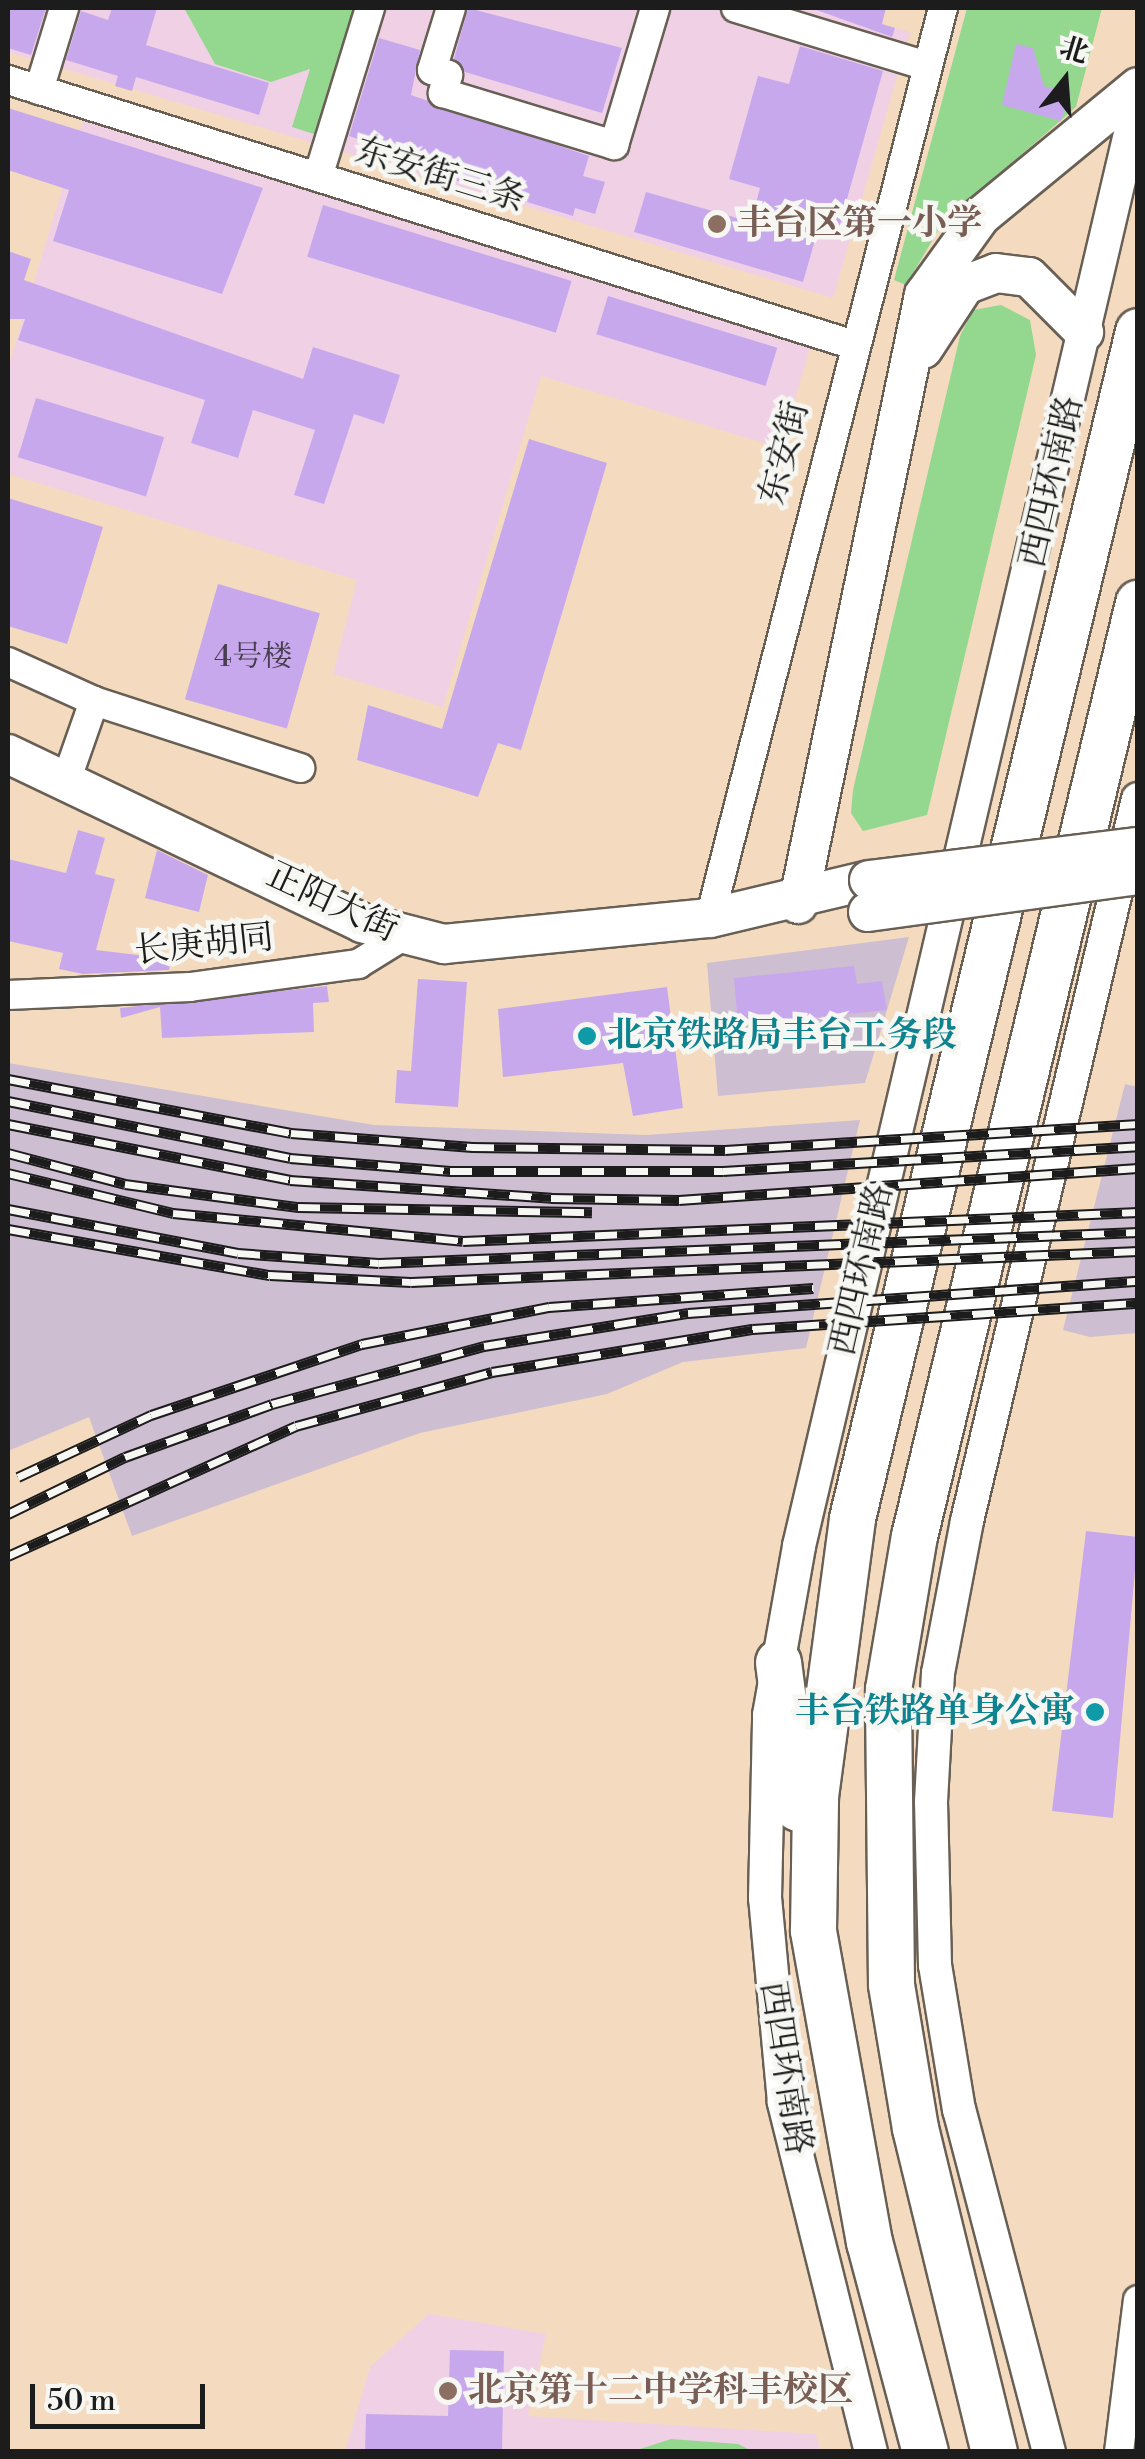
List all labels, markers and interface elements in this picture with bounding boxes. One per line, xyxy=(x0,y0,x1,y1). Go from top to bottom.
north arrow xyxy=(1015,30,1115,130)
text: 北 xyxy=(1055,30,1092,72)
street label: 东安街三条 xyxy=(350,130,530,222)
place label: 丰台区第一小学 xyxy=(737,203,982,245)
marker: 丰台区第一小学 xyxy=(706,213,728,235)
street label: 西四环南路 xyxy=(1012,392,1092,572)
street label: 东安街 xyxy=(752,397,818,509)
house number: 4号楼 xyxy=(214,639,292,675)
street label: 正阳大街 xyxy=(260,854,404,952)
street label: 长庚胡同 xyxy=(132,917,276,973)
place label: 北京铁路局丰台工务段 xyxy=(607,1015,957,1057)
marker: 北京铁路局丰台工务段 xyxy=(576,1025,598,1047)
street label: 西四环南路 xyxy=(822,1180,902,1360)
place label: 丰台铁路单身公寓 xyxy=(795,1691,1075,1733)
marker: 丰台铁路单身公寓 xyxy=(1084,1701,1106,1723)
street label: 西四环南路 xyxy=(751,1978,819,2158)
scale bar xyxy=(35,2364,210,2426)
place label: 北京第十二中学科丰校区 xyxy=(468,2370,853,2412)
marker: 北京第十二中学科丰校区 xyxy=(437,2380,459,2402)
text: 50 m xyxy=(47,2382,116,2420)

